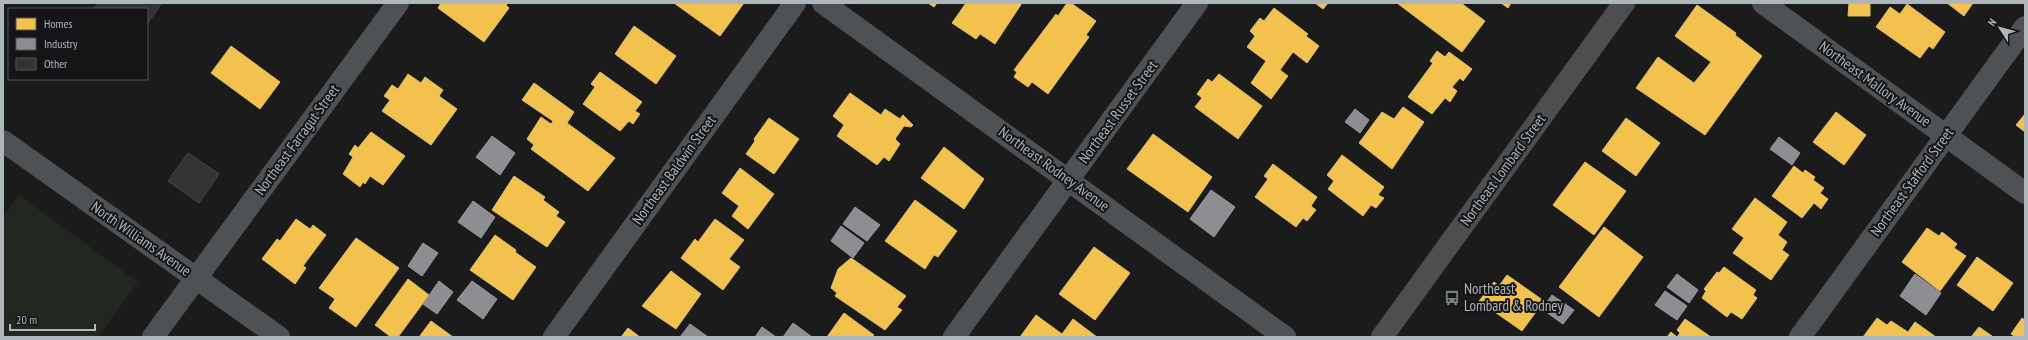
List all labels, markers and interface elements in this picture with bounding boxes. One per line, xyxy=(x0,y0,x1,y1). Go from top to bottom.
legend xyxy=(8,8,148,80)
north arrow xyxy=(1980,8,2020,48)
text: Homes xyxy=(44,16,72,31)
text: N xyxy=(1984,16,1999,29)
text: Industry xyxy=(44,36,78,51)
street label: Northeast Mallory Avenue xyxy=(1816,37,1935,130)
text: Other xyxy=(44,56,68,71)
street label: Northeast Russet Street xyxy=(1074,56,1161,167)
street label: Northeast Farragut Street xyxy=(250,81,343,199)
street label: Northeast Lombard Street xyxy=(1456,110,1550,229)
street label: Northeast Baldwin Street xyxy=(628,111,720,228)
street label: Northeast Rodney Avenue xyxy=(995,122,1113,215)
street label: Northeast Stafford Street xyxy=(1866,124,1957,240)
street label: North Williams Avenue xyxy=(88,197,195,280)
place label: Northeast Lombard & Rodney xyxy=(1464,279,1563,315)
bus stop icon: Northeast Lombard & Rodney xyxy=(1443,289,1461,307)
scale bar xyxy=(10,306,95,332)
text: 20 m xyxy=(16,312,37,327)

